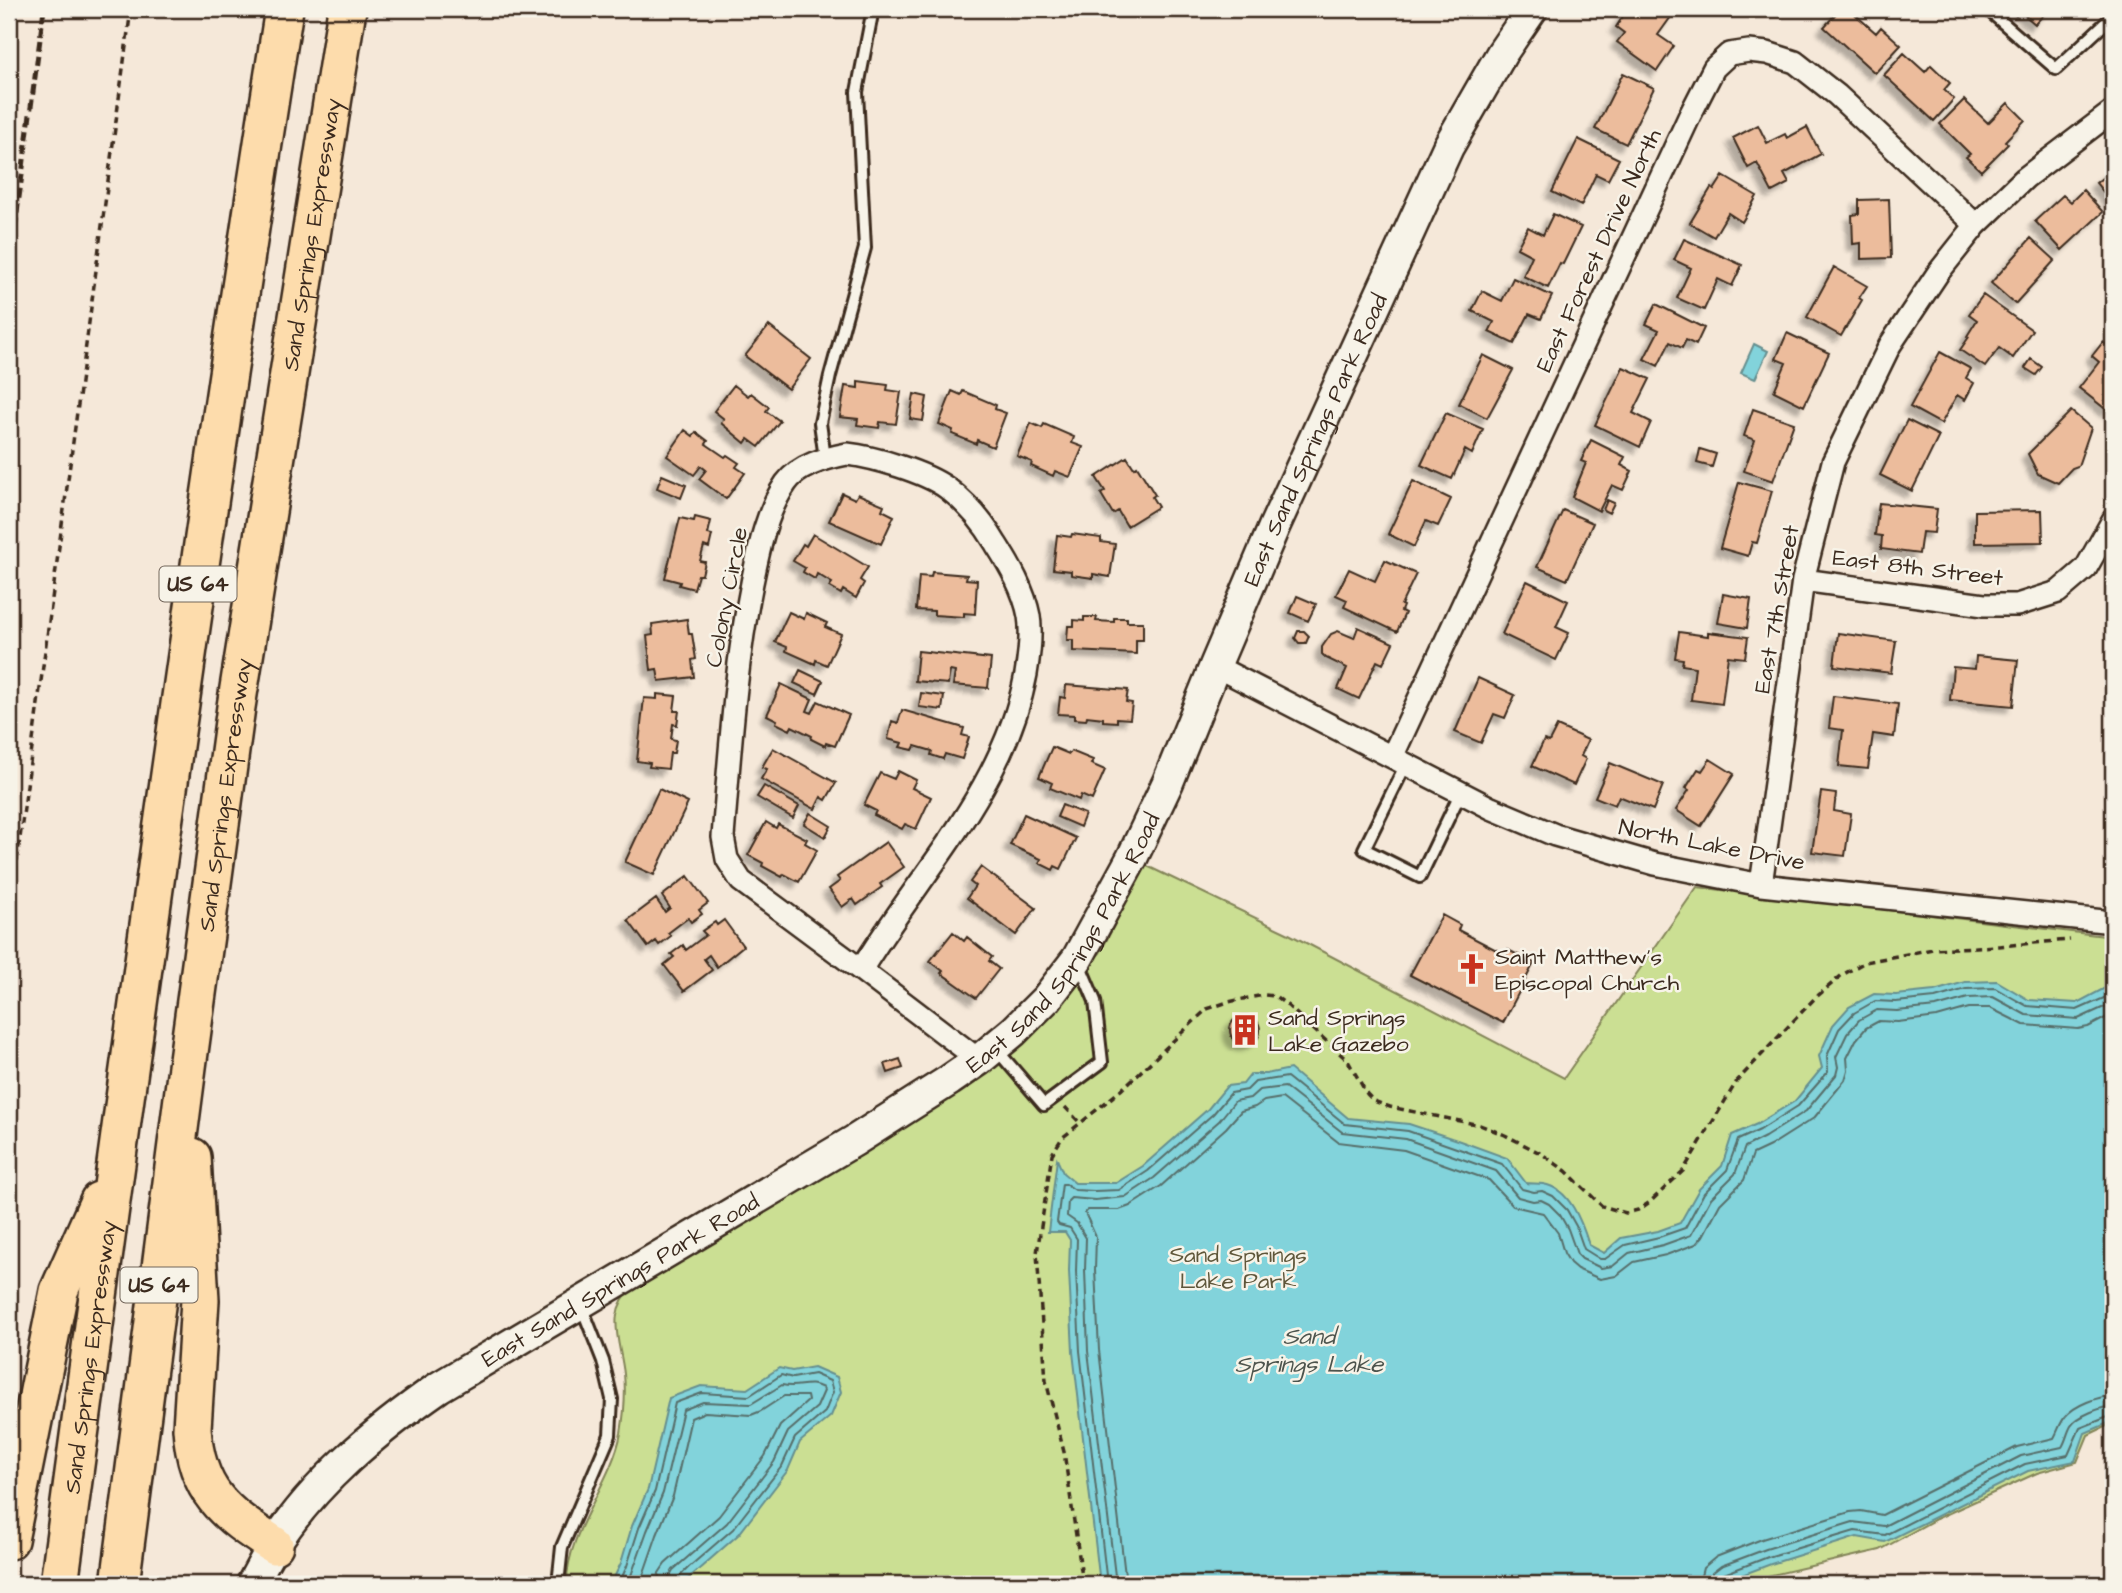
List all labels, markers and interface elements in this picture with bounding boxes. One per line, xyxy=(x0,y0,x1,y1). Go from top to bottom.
street label: Sand Springs Expressway xyxy=(275,96,351,373)
street label: East Forest Drive North xyxy=(1528,123,1670,377)
street label: East Sand Springs Park Road xyxy=(1236,289,1396,591)
street label: East 7th Street xyxy=(1746,522,1808,696)
street label: Colony Circle xyxy=(698,524,757,670)
street label: East 8th Street xyxy=(1831,542,2005,594)
road number: US 64 xyxy=(160,566,236,602)
street label: Sand Springs Expressway xyxy=(191,656,262,934)
street label: East Sand Springs Park Road xyxy=(960,808,1168,1081)
street label: North Lake Drive xyxy=(1616,811,1808,879)
place label: Saint Matthew's Episcopal Church xyxy=(1495,941,1680,999)
church icon: Saint Matthew's Episcopal Church xyxy=(1455,952,1489,986)
place label: Sand Springs Lake Gazebo xyxy=(1268,1002,1409,1060)
building icon: Sand Springs Lake Gazebo xyxy=(1228,1013,1262,1047)
street label: East Sand Springs Park Road xyxy=(476,1186,765,1375)
street label: Sand Springs Expressway xyxy=(56,1218,126,1496)
park label: Sand Springs Lake Park xyxy=(1169,1239,1307,1297)
road number: US 64 xyxy=(120,1268,198,1302)
water label: Sand Springs Lake xyxy=(1235,1320,1384,1383)

